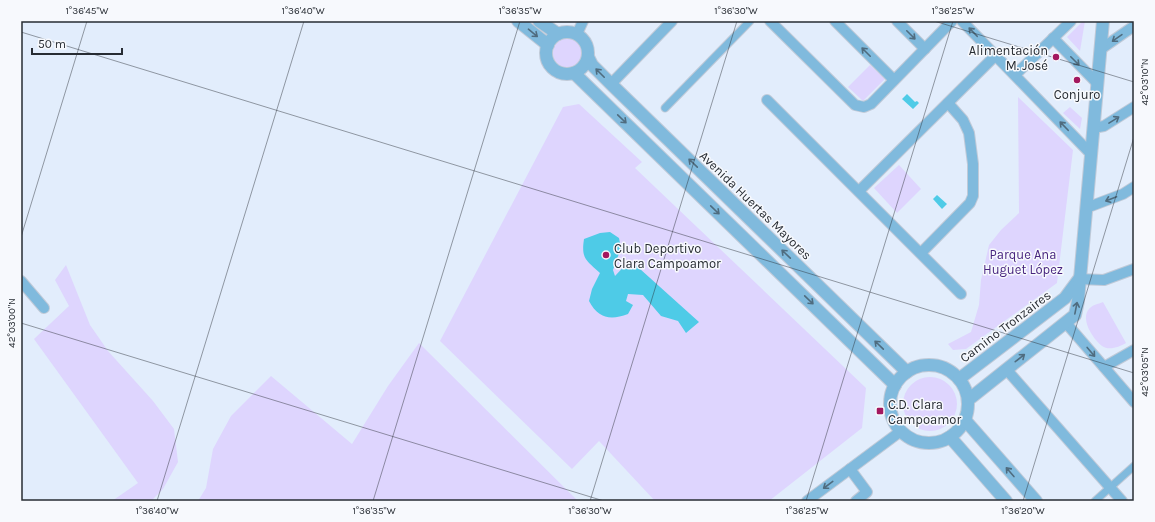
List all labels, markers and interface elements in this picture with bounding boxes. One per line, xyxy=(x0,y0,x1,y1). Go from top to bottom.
text: 1°36'45"W xyxy=(66,5,109,17)
text: 1°36'40"W xyxy=(281,5,325,17)
text: 1°36'35"W xyxy=(498,5,542,17)
text: 1°36'30"W xyxy=(714,5,758,17)
text: 1°36'25"W xyxy=(931,5,975,17)
one-way arrow xyxy=(968,27,978,37)
one-way arrow xyxy=(528,28,539,37)
scale bar xyxy=(32,30,122,56)
one-way arrow xyxy=(906,30,916,40)
one-way arrow xyxy=(1112,34,1123,42)
text: 50 m xyxy=(38,37,66,51)
place label: Alimentación M. José xyxy=(969,43,1048,73)
one-way arrow xyxy=(861,48,871,57)
marker: Alimentación M. José xyxy=(1051,52,1061,62)
one-way arrow xyxy=(1070,56,1080,66)
text: 42°03'10"N xyxy=(1139,58,1151,106)
one-way arrow xyxy=(595,68,605,78)
marker: Conjuro xyxy=(1072,75,1082,85)
place label: Conjuro xyxy=(1054,87,1100,102)
one-way arrow xyxy=(617,114,627,124)
one-way arrow xyxy=(1108,115,1120,123)
one-way arrow xyxy=(1059,121,1069,131)
street label: Avenida Huertas Mayores xyxy=(697,148,815,263)
one-way arrow xyxy=(688,158,698,168)
one-way arrow xyxy=(1105,195,1117,203)
one-way arrow xyxy=(710,205,720,215)
place label: Club Deportivo Clara Campoamor xyxy=(614,241,721,271)
park label: Parque Ana Huguet López xyxy=(983,247,1063,277)
one-way arrow xyxy=(781,249,791,259)
marker: Club Deportivo Clara Campoamor xyxy=(601,250,611,260)
street label: Camino Tronzaires xyxy=(957,287,1054,365)
one-way arrow xyxy=(804,295,814,305)
text: 42°03'00"N xyxy=(6,298,18,348)
one-way arrow xyxy=(1073,302,1081,315)
one-way arrow xyxy=(874,340,884,350)
one-way arrow xyxy=(1086,347,1095,357)
text: 42°03'05"N xyxy=(1139,347,1151,397)
one-way arrow xyxy=(1014,354,1025,362)
place label: C.D. Clara Campoamor xyxy=(888,397,961,427)
marker: C.D. Clara Campoamor xyxy=(875,406,885,416)
one-way arrow xyxy=(1006,467,1015,477)
one-way arrow xyxy=(823,481,834,489)
text: 1°36'40"W xyxy=(135,505,179,517)
text: 1°36'35"W xyxy=(352,505,396,517)
text: 1°36'30"W xyxy=(568,505,612,517)
text: 1°36'25"W xyxy=(785,505,829,517)
text: 1°36'20"W xyxy=(1001,505,1045,517)

